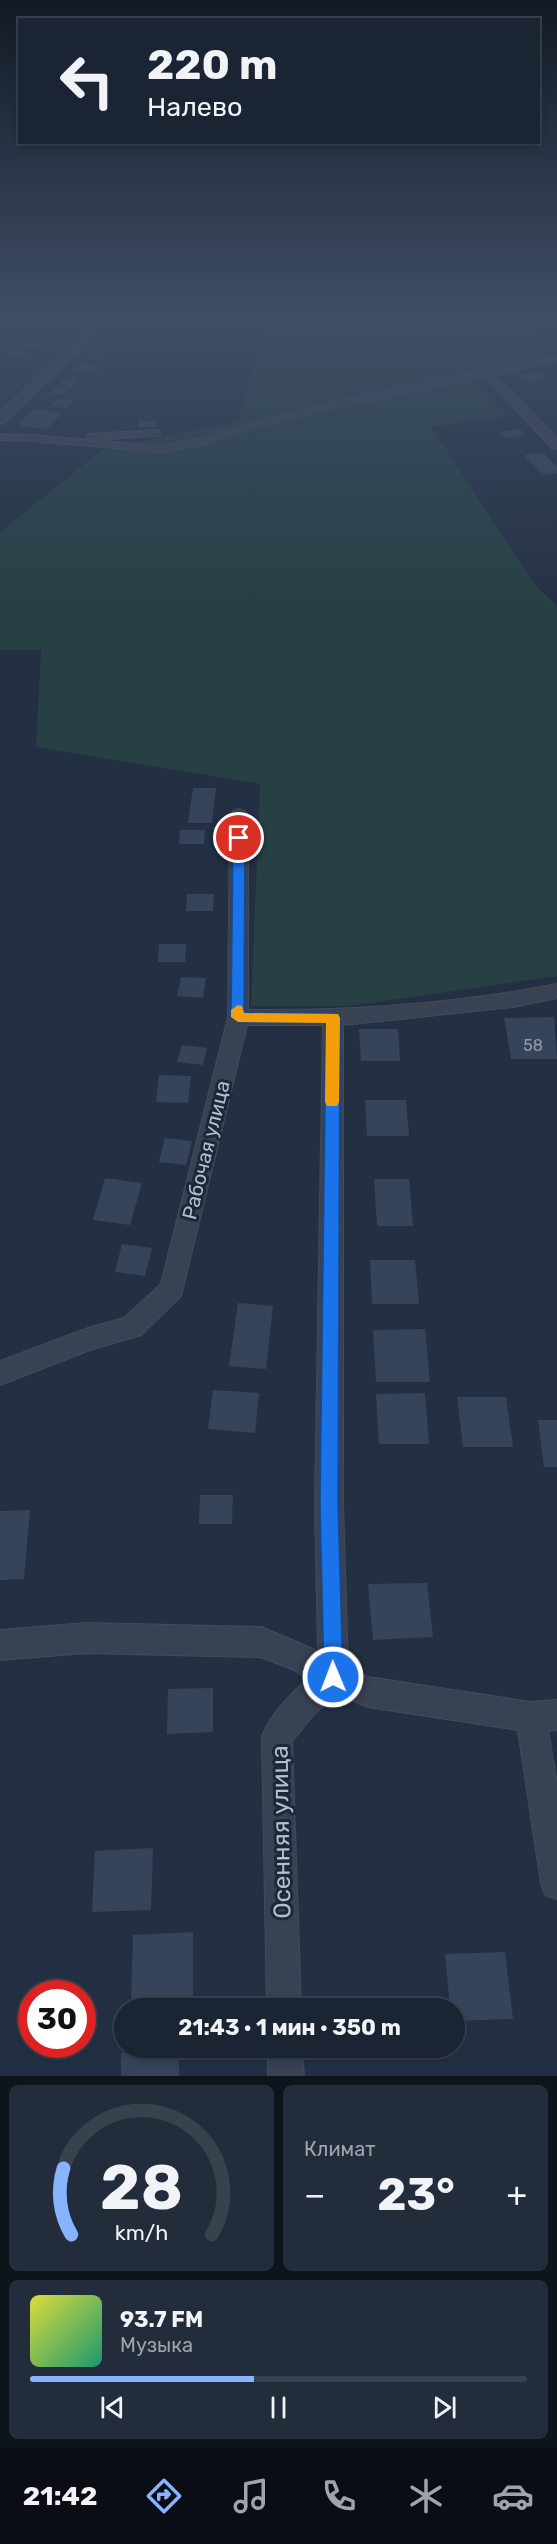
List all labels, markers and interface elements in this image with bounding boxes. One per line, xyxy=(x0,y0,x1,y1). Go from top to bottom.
text: 220 m xyxy=(147,40,278,90)
icon: left xyxy=(48,42,126,120)
text: Налево xyxy=(147,91,243,123)
pin xyxy=(213,812,264,863)
icon: arrive xyxy=(222,821,255,854)
house number: 58 xyxy=(523,1036,543,1055)
street label: Рабочая улица xyxy=(177,1078,235,1222)
position arrow xyxy=(301,1645,365,1709)
street label: Осенняя улица xyxy=(265,1745,297,1919)
speed limit sign: 30 xyxy=(18,1980,96,2058)
text: 21:43 · 1 мин · 350 m xyxy=(178,2014,401,2041)
text: Климат xyxy=(304,2137,376,2161)
text: 28 xyxy=(100,2151,183,2225)
text: 23° xyxy=(377,2168,455,2221)
text: − xyxy=(304,2175,325,2214)
text: + xyxy=(506,2175,527,2214)
text: km/h xyxy=(115,2220,168,2245)
text: 93.7 FM xyxy=(120,2306,203,2333)
text: Музыка xyxy=(120,2333,193,2357)
icon: previous xyxy=(96,2391,129,2424)
icon: pause xyxy=(262,2391,295,2424)
icon: next xyxy=(428,2391,461,2424)
icon: directions xyxy=(143,2475,185,2517)
icon: music xyxy=(230,2475,272,2517)
icon: phone xyxy=(318,2475,360,2517)
icon: climate xyxy=(405,2475,447,2517)
icon: car xyxy=(492,2475,534,2517)
text: 21:42 xyxy=(23,2480,98,2512)

